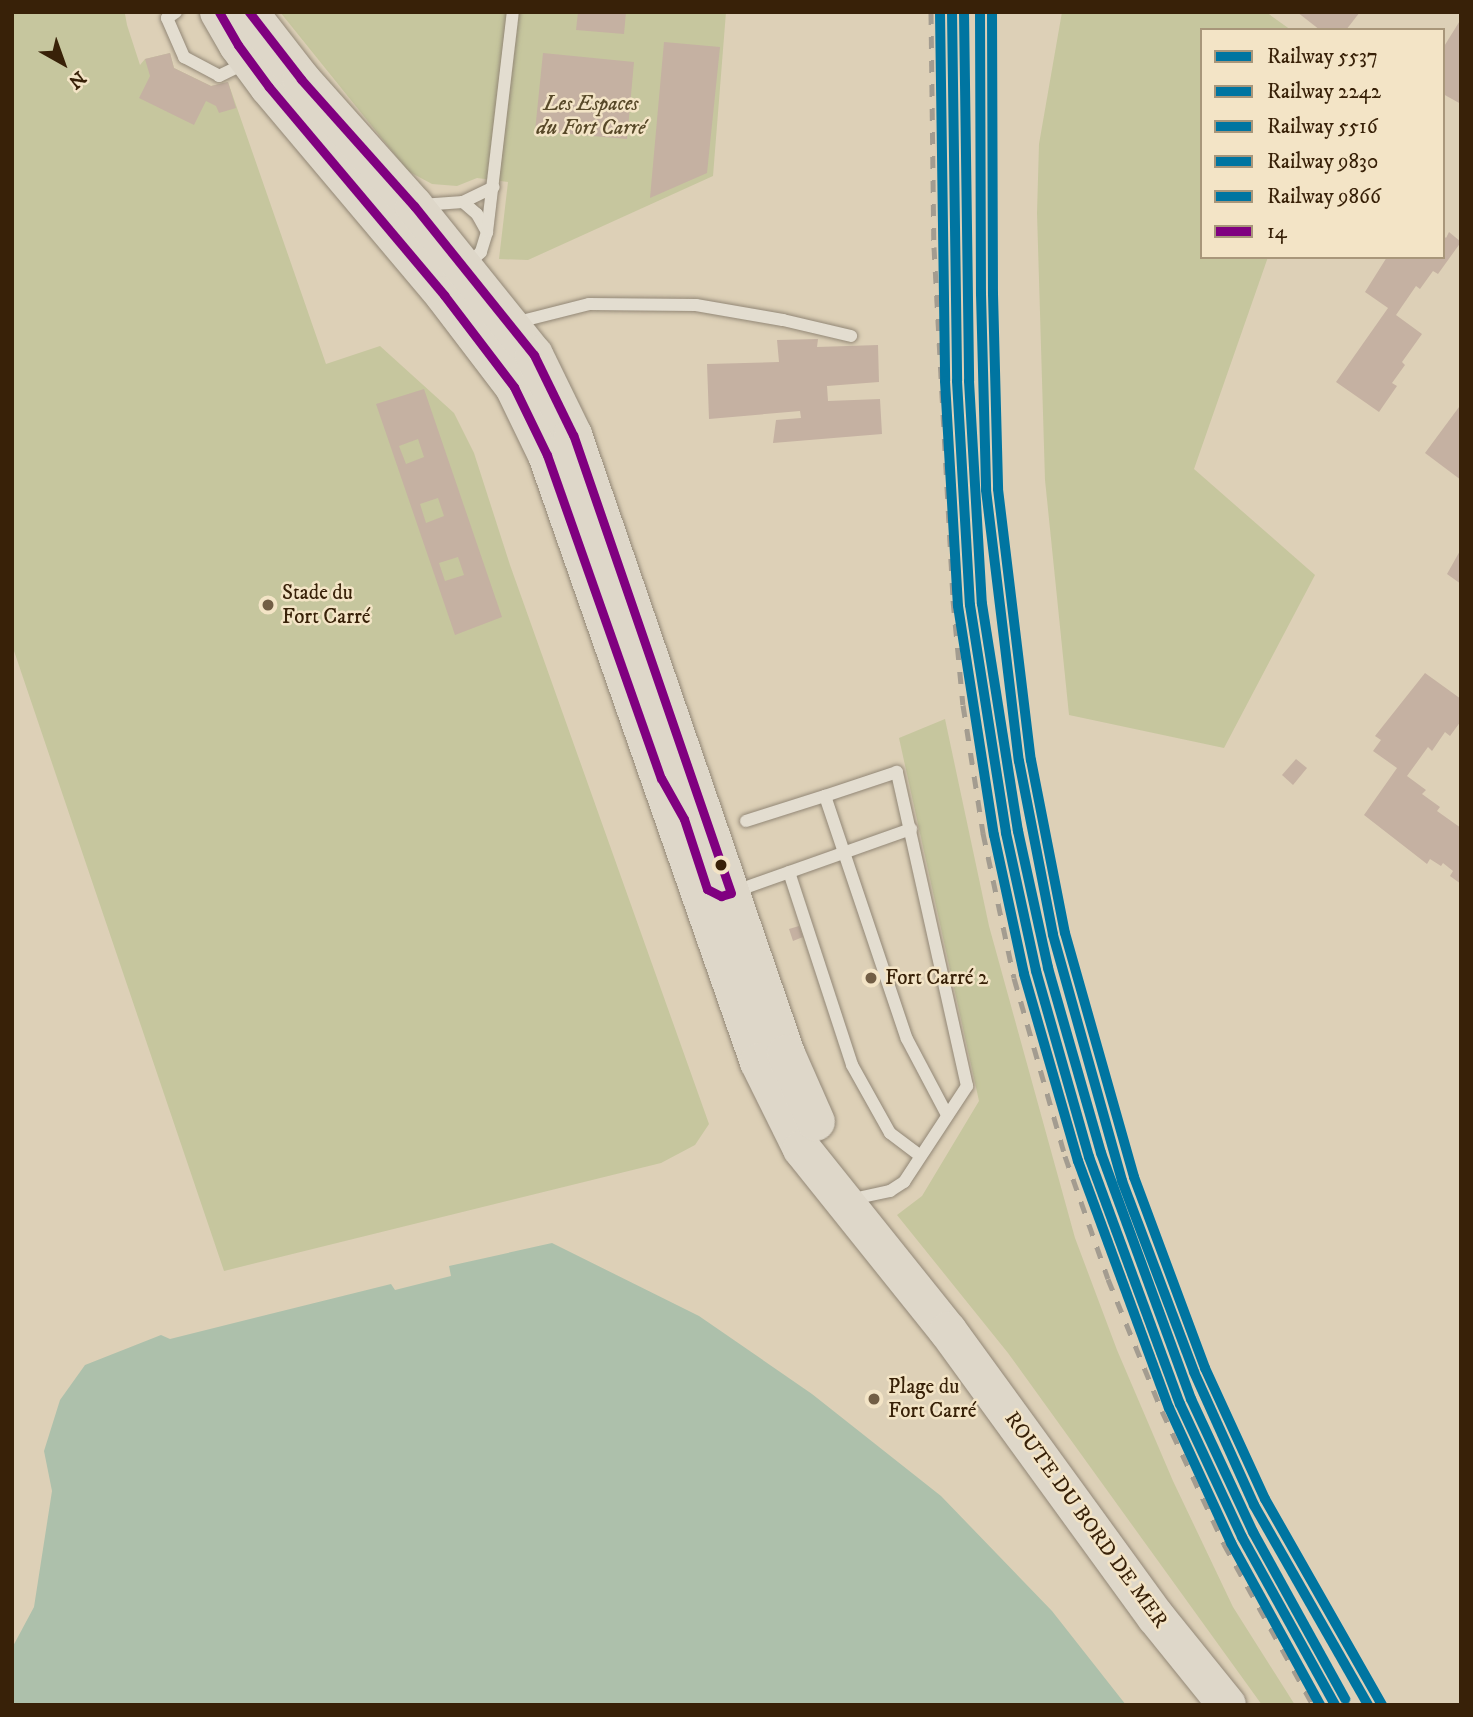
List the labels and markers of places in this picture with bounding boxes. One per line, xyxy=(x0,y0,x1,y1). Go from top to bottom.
place label: Stade du Fort Carré xyxy=(282,580,371,630)
marker: Stade du Fort Carré xyxy=(260,597,276,613)
unlabelled marker xyxy=(714,858,728,872)
place label: Fort Carré 2 xyxy=(885,965,988,991)
marker: Fort Carré 2 xyxy=(863,970,879,986)
place label: Plage du Fort Carré xyxy=(888,1374,977,1424)
marker: Plage du Fort Carré xyxy=(866,1391,882,1407)

